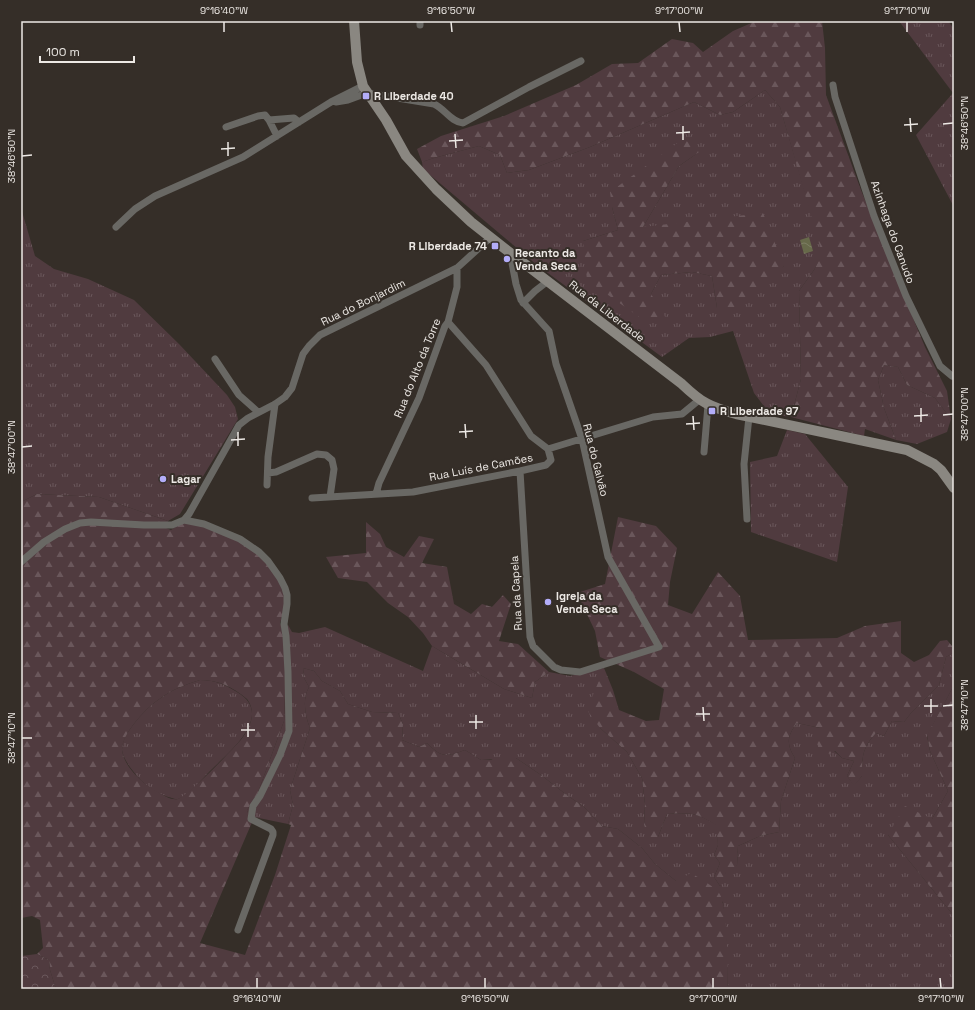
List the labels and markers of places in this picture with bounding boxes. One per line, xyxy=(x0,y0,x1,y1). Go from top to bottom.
place label: R Liberdade 40 xyxy=(374,89,454,103)
marker: R Liberdade 40 xyxy=(361,91,371,101)
place label: R Liberdade 74 xyxy=(409,239,487,253)
marker: R Liberdade 74 xyxy=(490,241,500,251)
place label: Recanto da Venda Seca xyxy=(515,246,577,273)
marker: Recanto da Venda Seca xyxy=(502,254,512,264)
place label: R Liberdade 97 xyxy=(720,404,798,418)
marker: R Liberdade 97 xyxy=(707,406,717,416)
place label: Lagar xyxy=(171,472,202,486)
marker: Lagar xyxy=(158,474,168,484)
place label: Igreja da Venda Seca xyxy=(556,589,618,616)
marker: Igreja da Venda Seca xyxy=(543,597,553,607)

